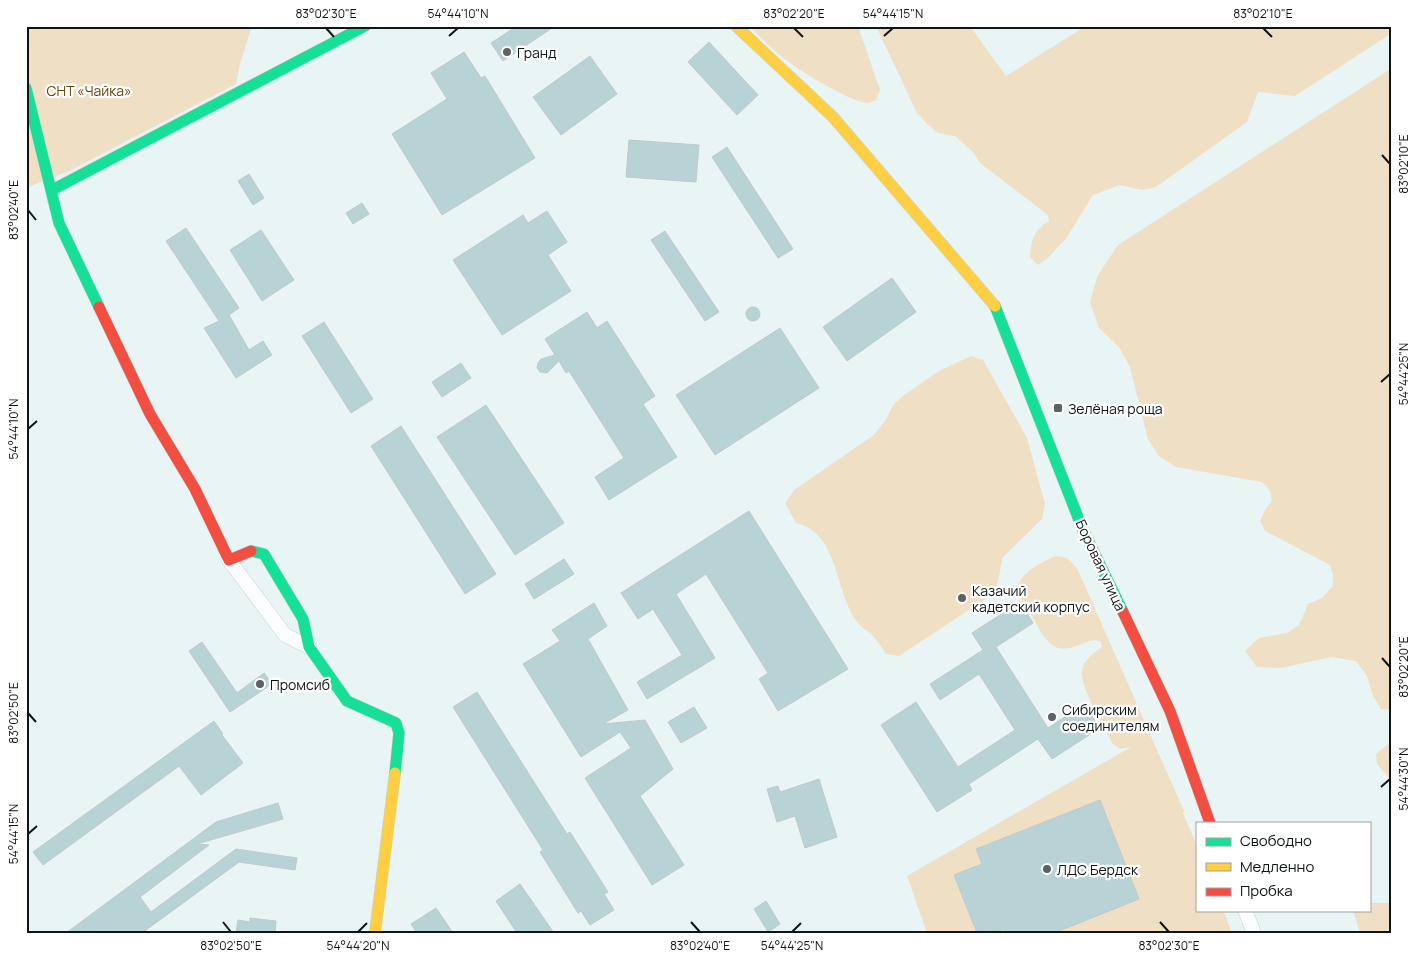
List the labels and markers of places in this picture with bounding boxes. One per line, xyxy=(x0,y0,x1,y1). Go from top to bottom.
place label: Гранд xyxy=(517,43,556,62)
marker: Гранд xyxy=(501,46,513,58)
place label: Зелёная роща xyxy=(1068,399,1162,418)
marker: Зелёная роща xyxy=(1052,402,1064,414)
place label: Казачий кадетский корпус xyxy=(972,581,1090,616)
marker: Казачий кадетский корпус xyxy=(956,592,968,604)
place label: Промсиб xyxy=(270,675,330,694)
marker: Промсиб xyxy=(254,678,266,690)
place label: Сибирским соединителям xyxy=(1062,700,1159,735)
marker: Сибирским соединителям xyxy=(1046,711,1058,723)
place label: ЛДС Бердск xyxy=(1057,860,1139,879)
marker: ЛДС Бердск xyxy=(1041,863,1053,875)

